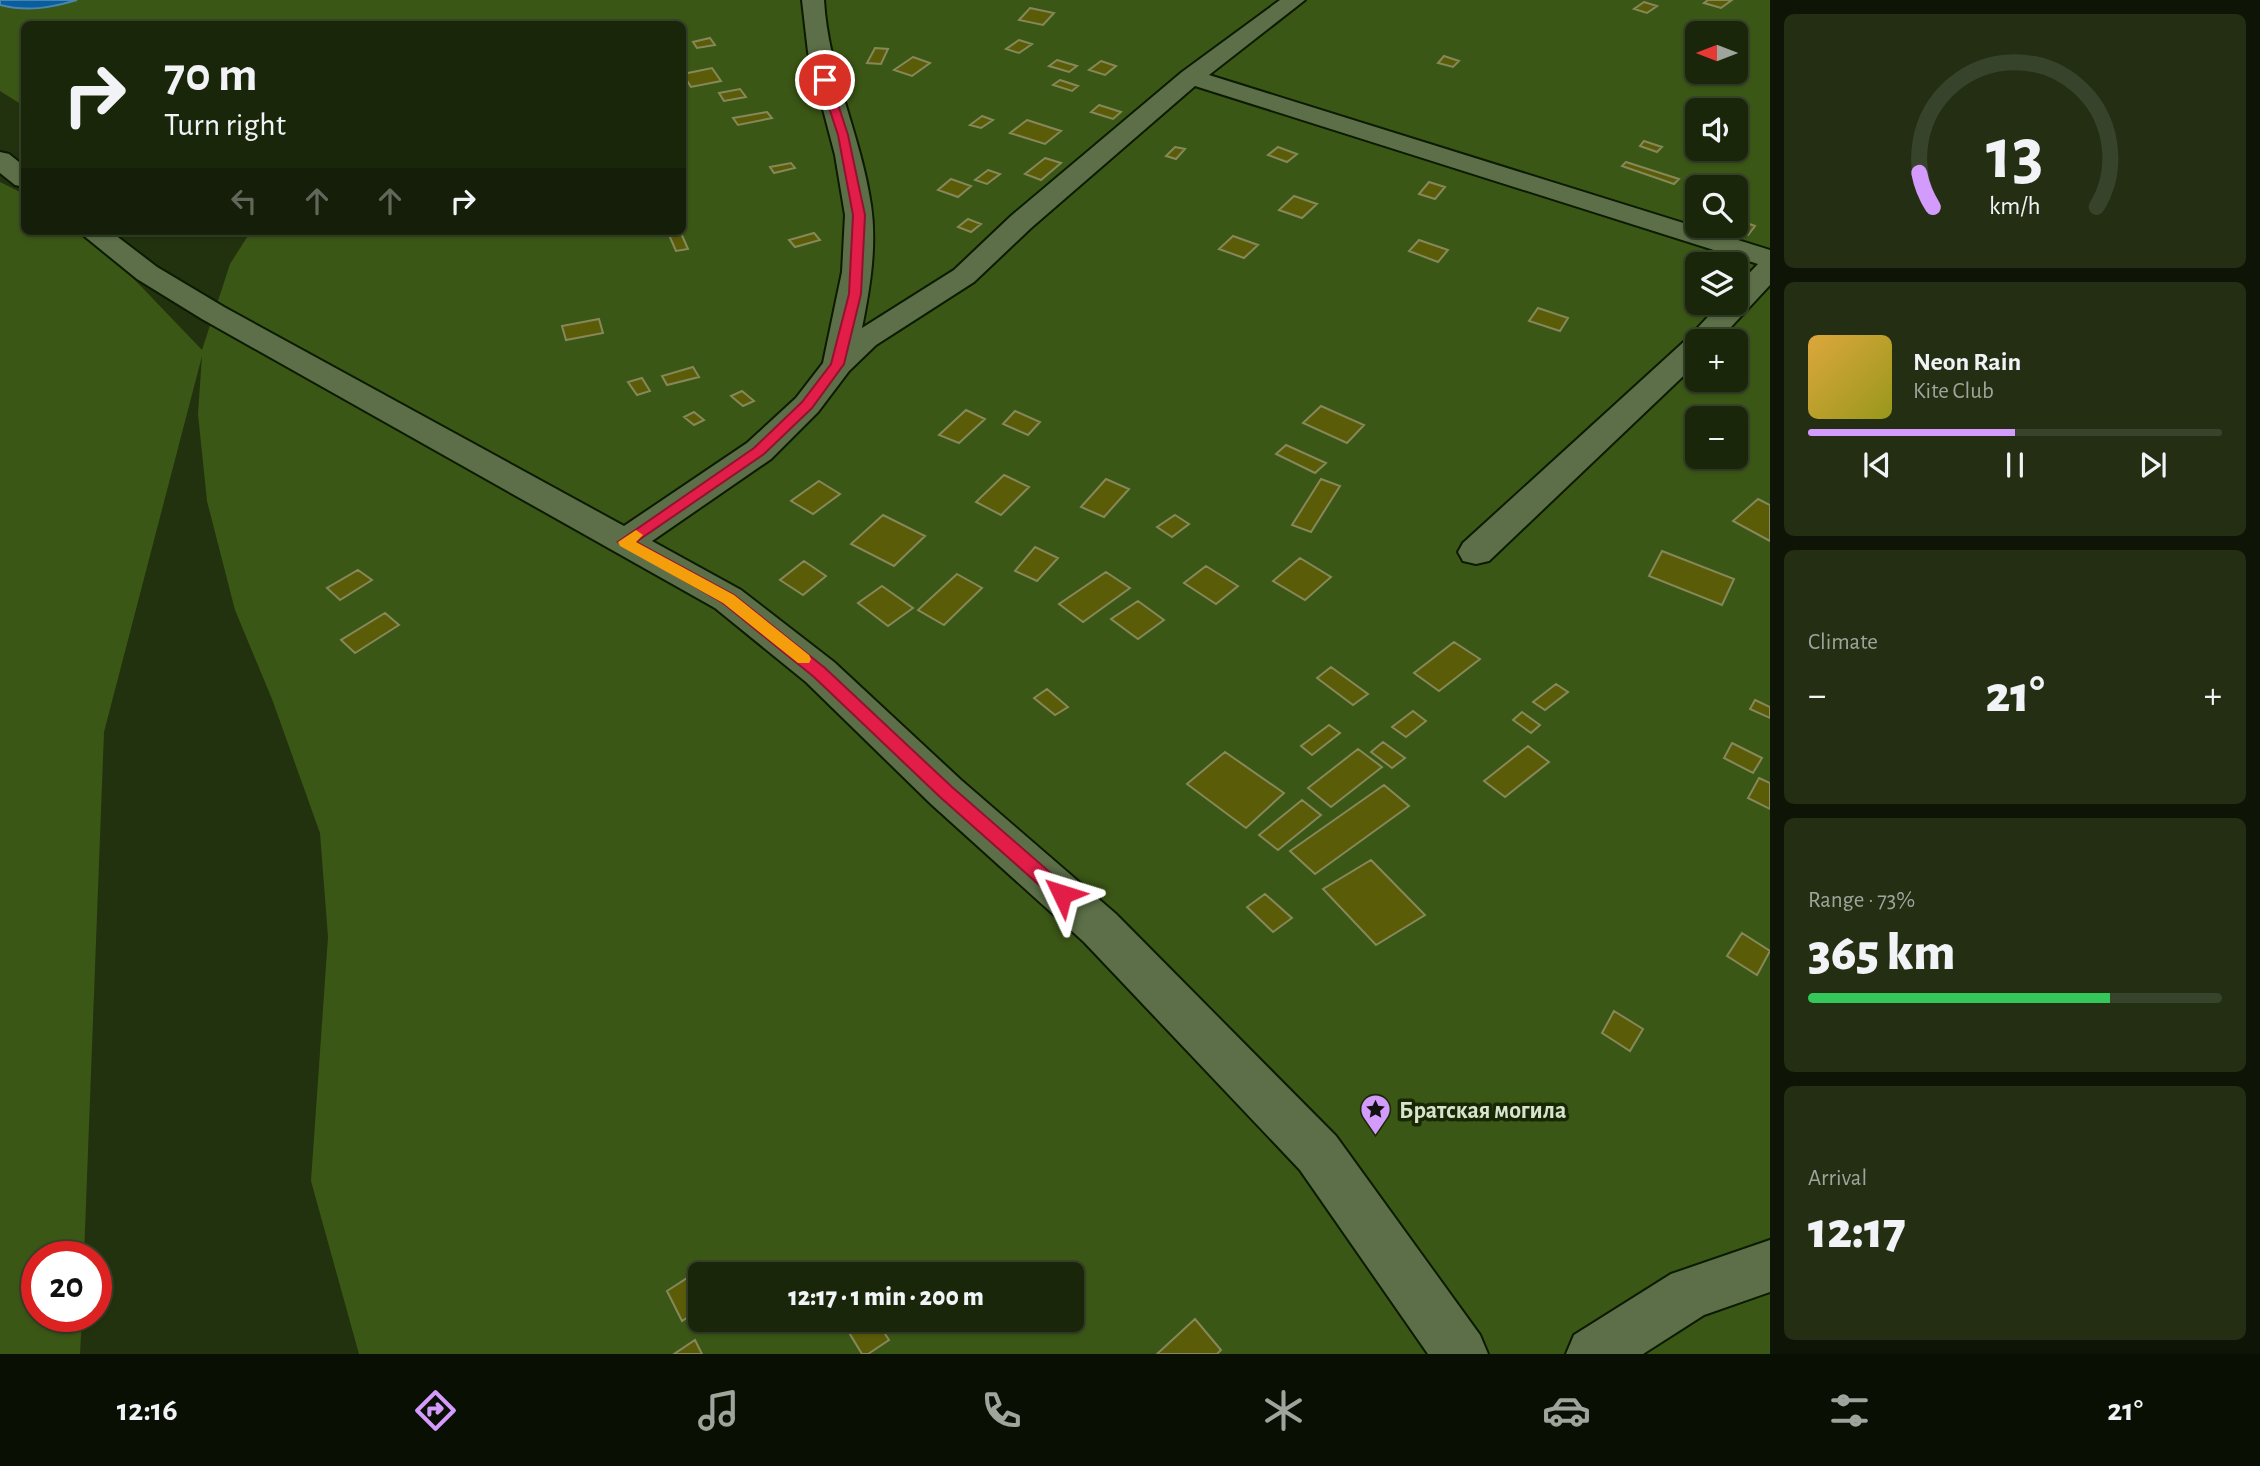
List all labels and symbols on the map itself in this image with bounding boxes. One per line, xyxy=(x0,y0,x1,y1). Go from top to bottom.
north arrow xyxy=(1685,21,1748,84)
pin xyxy=(795,50,855,110)
position arrow xyxy=(1025,857,1099,931)
place icon: Братская могила xyxy=(1359,1093,1393,1137)
place label: Братская могила xyxy=(1399,1099,1566,1123)
speed limit sign: 20 xyxy=(21,1241,112,1332)

